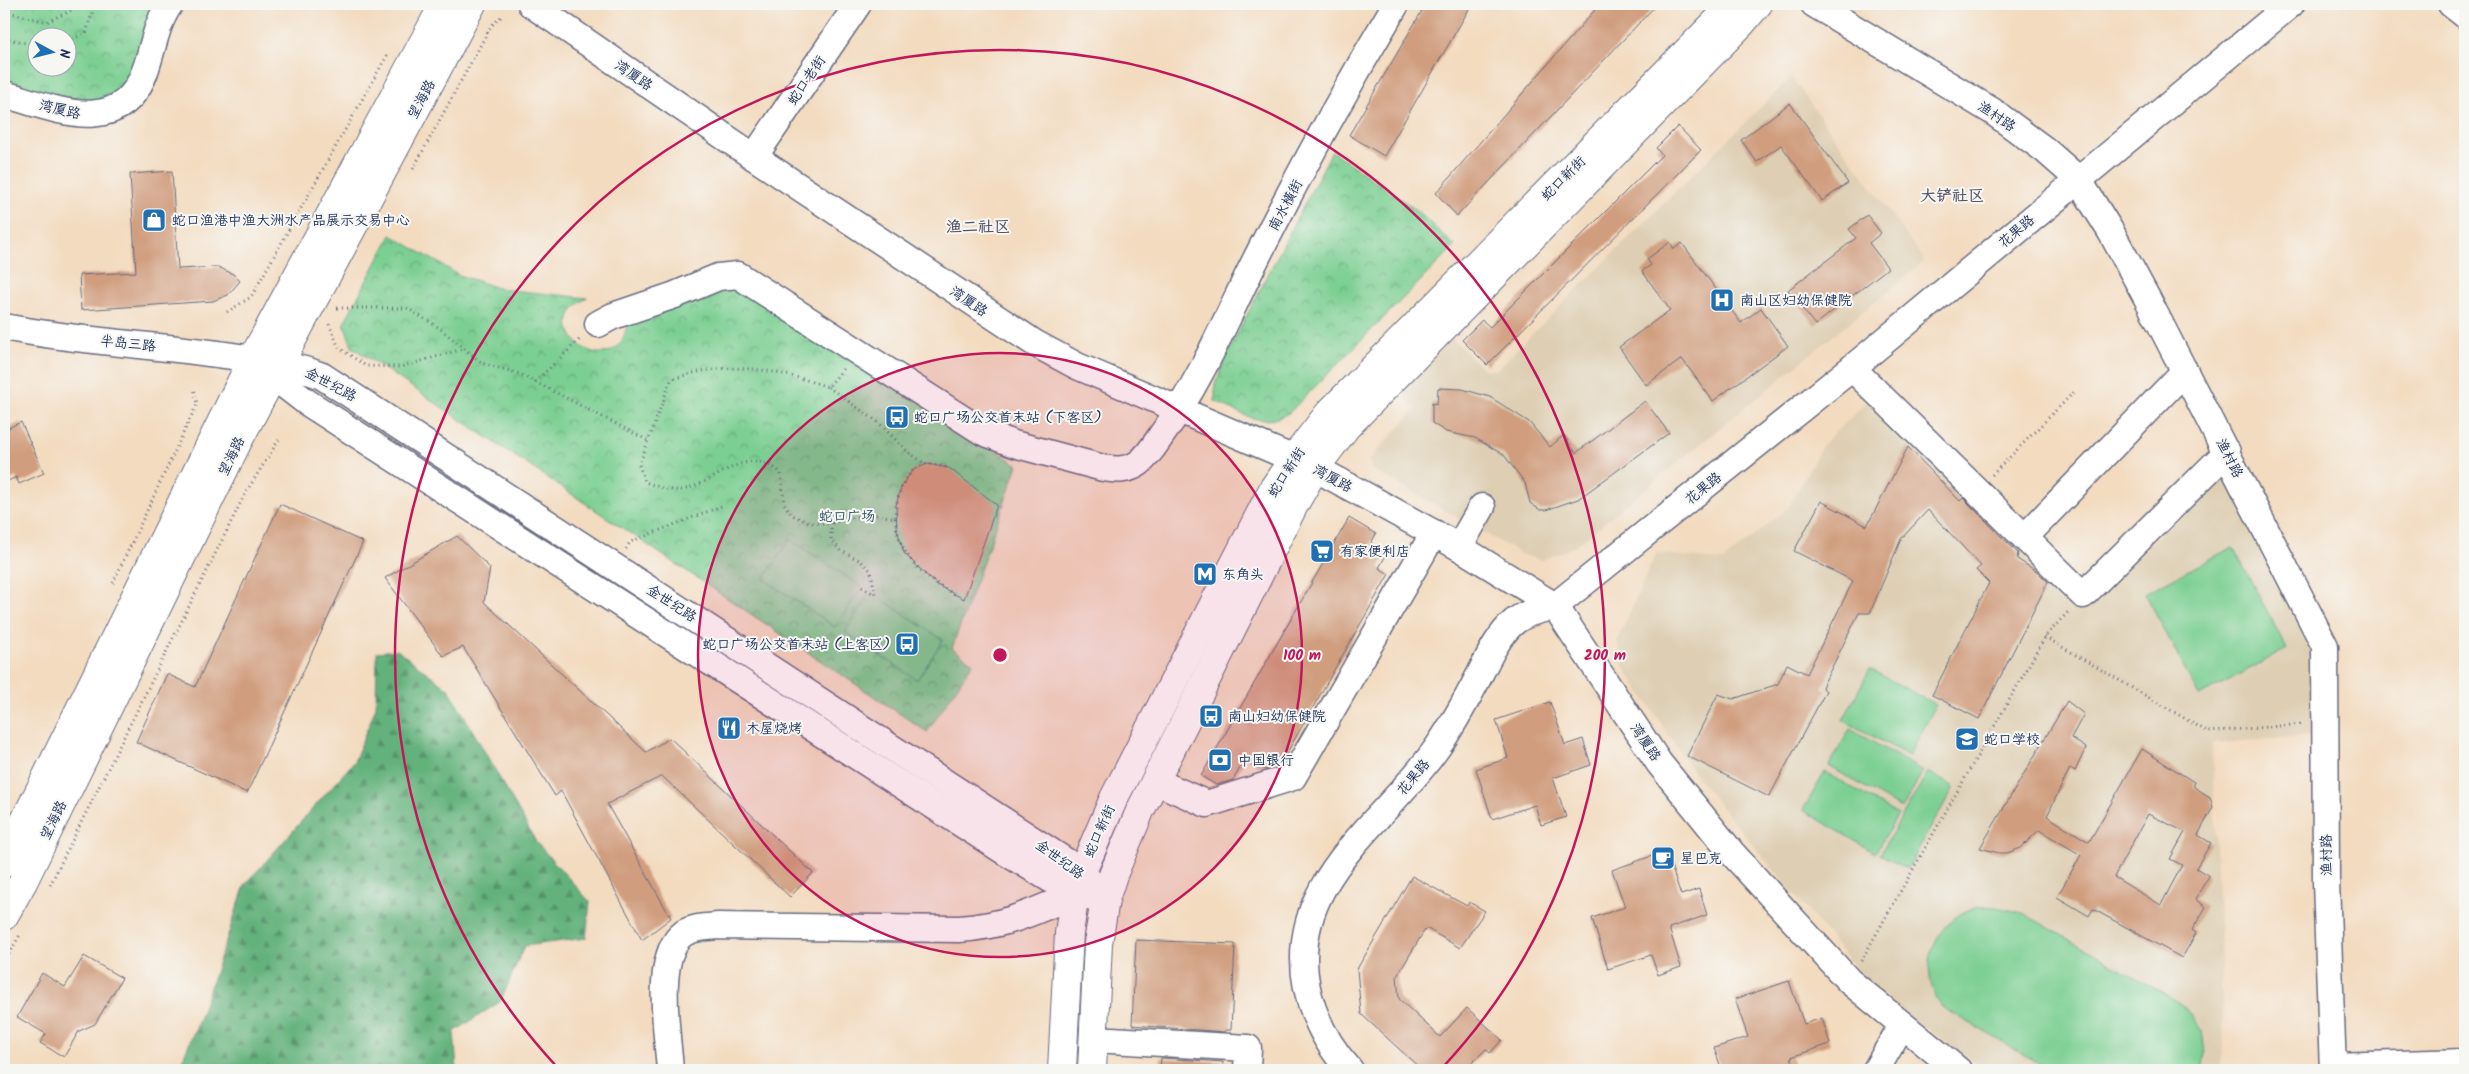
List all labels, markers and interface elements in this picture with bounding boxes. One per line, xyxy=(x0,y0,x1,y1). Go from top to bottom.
north arrow xyxy=(28,28,78,78)
text: N xyxy=(52,48,75,59)
street label: 蛇口老街 xyxy=(782,51,832,110)
street label: 湾厦路 xyxy=(610,55,657,97)
street label: 望海路 xyxy=(402,76,441,123)
street label: 湾厦路 xyxy=(37,95,83,125)
street label: 渔村路 xyxy=(1973,96,2020,138)
street label: 蛇口新街 xyxy=(1536,151,1591,206)
street label: 南水横街 xyxy=(1263,176,1309,235)
district label: 大铲社区 xyxy=(1920,184,1984,209)
shop icon: 蛇口渔港中渔大洲水产品展示交易中心 xyxy=(141,207,167,233)
place label: 蛇口渔港中渔大洲水产品展示交易中心 xyxy=(172,210,410,232)
street label: 花果路 xyxy=(1993,210,2040,254)
district label: 渔二社区 xyxy=(946,215,1010,240)
street label: 湾厦路 xyxy=(945,281,992,323)
hospital icon: 南山区妇幼保健院 xyxy=(1709,287,1735,313)
place label: 南山区妇幼保健院 xyxy=(1740,290,1852,312)
street label: 半岛三路 xyxy=(99,330,157,358)
street label: 金世纪路 xyxy=(301,362,360,408)
bus stop icon: 蛇口广场公交首末站 (下客区) xyxy=(884,404,910,430)
place label: 蛇口广场公交首末站 (下客区) xyxy=(914,407,1101,429)
street label: 望海路 xyxy=(213,433,251,480)
street label: 渔村路 xyxy=(2210,435,2248,482)
street label: 蛇口新街 xyxy=(1262,443,1311,502)
street label: 湾厦路 xyxy=(1309,459,1356,498)
street label: 花果路 xyxy=(1680,467,1727,511)
park label: 蛇口广场 xyxy=(819,506,875,528)
supermarket icon: 有家便利店 xyxy=(1309,538,1335,564)
place label: 有家便利店 xyxy=(1340,541,1410,563)
metro station icon: 东角头 xyxy=(1192,561,1218,587)
place label: 东角头 xyxy=(1222,564,1264,586)
street label: 金世纪路 xyxy=(642,579,701,628)
bus stop icon: 蛇口广场公交首末站 (上客区) xyxy=(894,631,920,657)
place label: 蛇口广场公交首末站 (上客区) xyxy=(703,634,890,656)
text: 100 m xyxy=(1283,644,1321,668)
text: 200 m xyxy=(1584,644,1626,668)
centre of rings xyxy=(991,646,1009,664)
bus stop icon: 南山妇幼保健院 xyxy=(1198,703,1224,729)
place label: 南山妇幼保健院 xyxy=(1228,706,1326,728)
restaurant icon: 木屋烧烤 xyxy=(716,715,742,741)
place label: 木屋烧烤 xyxy=(746,718,802,740)
street label: 湾厦路 xyxy=(1624,719,1666,766)
school or university icon: 蛇口学校 xyxy=(1954,726,1980,752)
place label: 蛇口学校 xyxy=(1984,729,2040,751)
bank icon: 中国银行 xyxy=(1207,747,1233,773)
place label: 中国银行 xyxy=(1238,750,1294,772)
street label: 花果路 xyxy=(1392,754,1436,801)
street label: 望海路 xyxy=(35,797,73,844)
street label: 蛇口新街 xyxy=(1078,801,1121,861)
street label: 金世纪路 xyxy=(1030,834,1089,885)
street label: 渔村路 xyxy=(2316,834,2338,876)
cafe icon: 星巴克 xyxy=(1650,845,1676,871)
place label: 星巴克 xyxy=(1680,848,1722,870)

